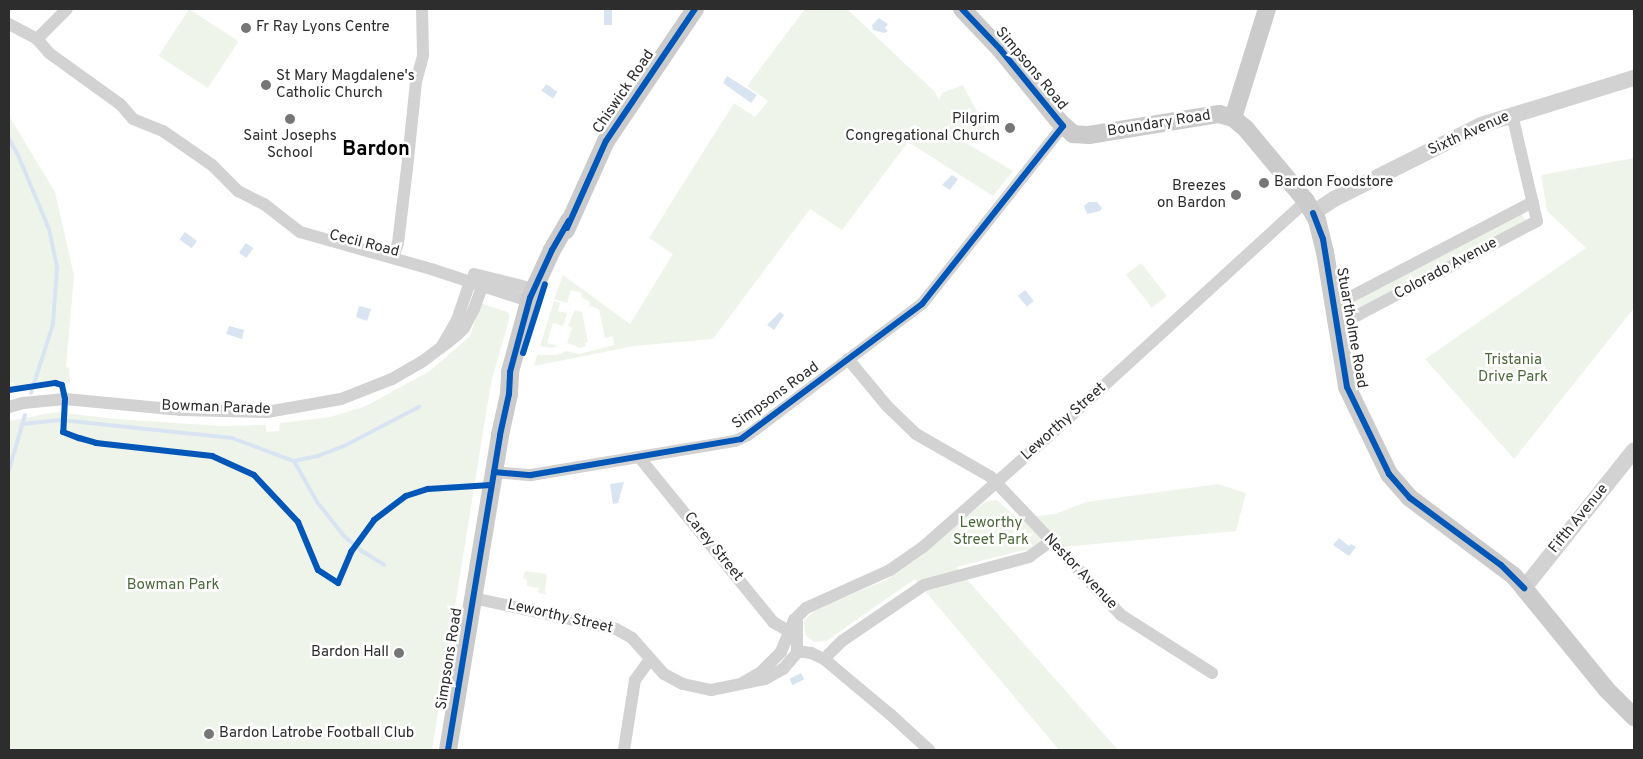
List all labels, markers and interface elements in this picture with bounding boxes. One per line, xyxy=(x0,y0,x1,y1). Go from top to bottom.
place label: Fr Ray Lyons Centre xyxy=(256,19,390,37)
marker: Fr Ray Lyons Centre xyxy=(240,22,252,34)
street label: Simpsons Road xyxy=(991,24,1071,114)
street label: Chiswick Road xyxy=(589,47,659,137)
place label: St Mary Magdalene's Catholic Church xyxy=(276,67,415,102)
marker: St Mary Magdalene's Catholic Church xyxy=(260,79,272,91)
street label: Boundary Road xyxy=(1106,107,1212,141)
street label: Sixth Avenue xyxy=(1425,108,1513,160)
place label: Pilgrim Congregational Church xyxy=(845,110,1000,145)
marker: Saint Josephs School xyxy=(284,113,296,125)
marker: Pilgrim Congregational Church xyxy=(1004,122,1016,134)
place label: Saint Josephs School xyxy=(243,127,337,162)
district label: Bardon xyxy=(342,138,410,162)
place label: Bardon Foodstore xyxy=(1274,174,1393,192)
place label: Breezes on Bardon xyxy=(1157,177,1226,212)
marker: Bardon Foodstore xyxy=(1258,177,1270,189)
marker: Breezes on Bardon xyxy=(1230,189,1242,201)
street label: Cecil Road xyxy=(327,227,401,261)
street label: Colorado Avenue xyxy=(1391,234,1501,304)
street label: Stuartholme Road xyxy=(1332,266,1370,390)
park label: Tristania Drive Park xyxy=(1478,351,1548,386)
street label: Simpsons Road xyxy=(729,358,823,434)
street label: Leworthy Street xyxy=(1018,379,1110,465)
street label: Bowman Parade xyxy=(161,397,271,419)
street label: Fifth Avenue xyxy=(1545,480,1613,558)
street label: Carey Street xyxy=(680,509,746,585)
park label: Leworthy Street Park xyxy=(953,514,1029,549)
street label: Nestor Avenue xyxy=(1039,530,1121,614)
park label: Bowman Park xyxy=(127,577,219,595)
street label: Leworthy Street xyxy=(505,596,615,638)
street label: Simpsons Road xyxy=(433,607,467,711)
place label: Bardon Hall xyxy=(311,644,389,662)
marker: Bardon Hall xyxy=(393,647,405,659)
place label: Bardon Latrobe Football Club xyxy=(219,725,414,743)
marker: Bardon Latrobe Football Club xyxy=(203,728,215,740)

